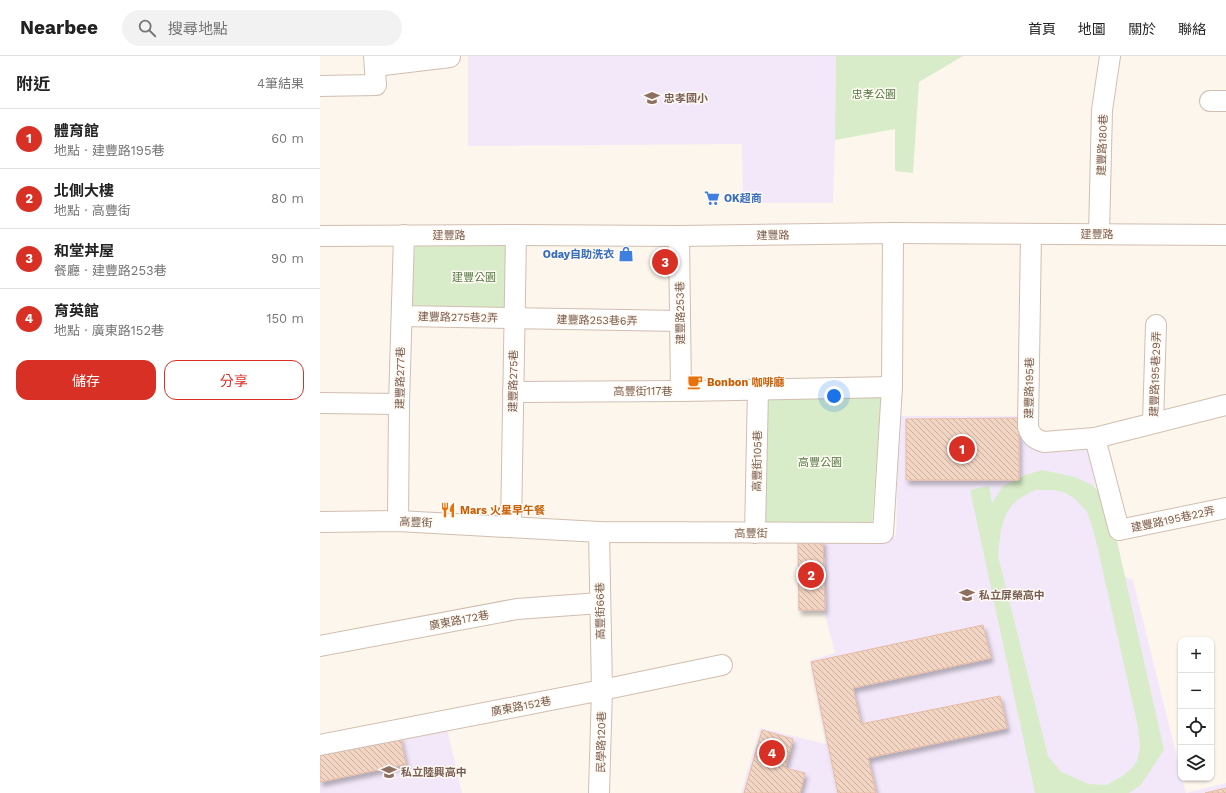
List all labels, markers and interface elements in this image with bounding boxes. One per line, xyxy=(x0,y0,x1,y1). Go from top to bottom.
search box xyxy=(122,10,402,46)
text: Nearbee xyxy=(20,16,98,39)
icon: search xyxy=(136,17,158,39)
text: 搜尋地點 xyxy=(168,20,228,38)
text: 首頁 xyxy=(1028,21,1056,37)
text: 地圖 xyxy=(1078,21,1106,37)
text: 關於 xyxy=(1128,21,1156,37)
text: 聯絡 xyxy=(1178,21,1206,37)
text: 附近 xyxy=(16,74,50,94)
text: 4筆結果 xyxy=(257,76,304,91)
park label: 忠孝公園 xyxy=(852,88,896,101)
school or university icon: 忠孝國小 xyxy=(643,89,661,107)
place label: 忠孝國小 xyxy=(664,92,708,105)
street label: 建豐路180巷 xyxy=(1095,114,1110,176)
text: 體育館 xyxy=(54,122,99,140)
text: 1 xyxy=(26,131,32,146)
text: 60 m xyxy=(271,131,304,146)
text: 地點 · 建豐路195巷 xyxy=(54,143,164,158)
text: 北側大樓 xyxy=(54,182,114,200)
supermarket icon: OK超商 xyxy=(703,189,721,207)
text: 2 xyxy=(25,191,33,206)
text: 80 m xyxy=(271,191,304,206)
place label: OK超商 xyxy=(724,192,762,205)
text: 地點 · 高豐街 xyxy=(54,203,131,218)
street label: 建豐路 xyxy=(1081,228,1114,241)
street label: 建豐路 xyxy=(433,229,466,242)
street label: 建豐路 xyxy=(756,229,790,242)
text: 和堂丼屋 xyxy=(54,242,114,260)
shop icon: Oday自助洗衣 xyxy=(617,245,635,263)
pin: 3 xyxy=(652,247,678,277)
place label: Oday自助洗衣 xyxy=(543,248,615,261)
text: 3 xyxy=(25,251,33,266)
text: 90 m xyxy=(271,251,304,266)
text: 餐廳 · 建豐路253巷 xyxy=(54,263,167,278)
park label: 建豐公園 xyxy=(452,271,496,284)
street label: 建豐路253巷 xyxy=(673,281,688,345)
text: 育英館 xyxy=(54,302,99,320)
street label: 建豐路275巷2弄 xyxy=(418,310,498,325)
text: 4 xyxy=(25,311,33,326)
text: 150 m xyxy=(266,311,304,326)
street label: 建豐路253巷6弄 xyxy=(556,313,638,328)
text: 地點 · 廣東路152巷 xyxy=(54,323,164,338)
street label: 建豐路195巷29弄 xyxy=(1148,331,1163,417)
street label: 建豐路277巷 xyxy=(393,347,408,409)
street label: 建豐路275巷 xyxy=(506,350,521,413)
street label: 建豐路195巷 xyxy=(1022,357,1037,419)
button: 儲存 xyxy=(16,360,156,400)
button: 分享 xyxy=(164,360,304,400)
cafe icon: Bonbon 咖啡廳 xyxy=(686,373,704,391)
place label: Bonbon 咖啡廳 xyxy=(707,376,784,389)
street label: 高豐街117巷 xyxy=(614,385,672,398)
your location xyxy=(824,386,844,406)
street label: 高豐街105巷 xyxy=(750,430,765,492)
pin: 1 xyxy=(949,434,975,464)
park label: 高豐公園 xyxy=(798,456,842,469)
restaurant icon: Mars 火星早午餐 xyxy=(439,501,457,519)
place label: Mars 火星早午餐 xyxy=(460,504,545,517)
street label: 建豐路195巷22弄 xyxy=(1130,504,1216,535)
street label: 高豐街 xyxy=(399,515,433,530)
street label: 高豐街 xyxy=(735,527,768,540)
pin: 2 xyxy=(798,560,824,590)
street label: 高豐街66巷 xyxy=(594,582,607,640)
school or university icon: 私立屏榮高中 xyxy=(958,586,976,604)
place label: 私立屏榮高中 xyxy=(978,589,1045,602)
street label: 廣東路172巷 xyxy=(428,608,490,633)
map controls xyxy=(1178,637,1214,781)
button: + xyxy=(1178,637,1214,673)
button: − xyxy=(1178,673,1214,709)
street label: 廣東路152巷 xyxy=(490,694,552,719)
button: locate xyxy=(1178,709,1214,745)
street label: 民學路120巷 xyxy=(594,711,609,773)
pin: 4 xyxy=(759,738,785,768)
button: layers xyxy=(1178,745,1214,781)
school or university icon: 私立陸興高中 xyxy=(380,763,398,781)
place label: 私立陸興高中 xyxy=(400,766,467,779)

